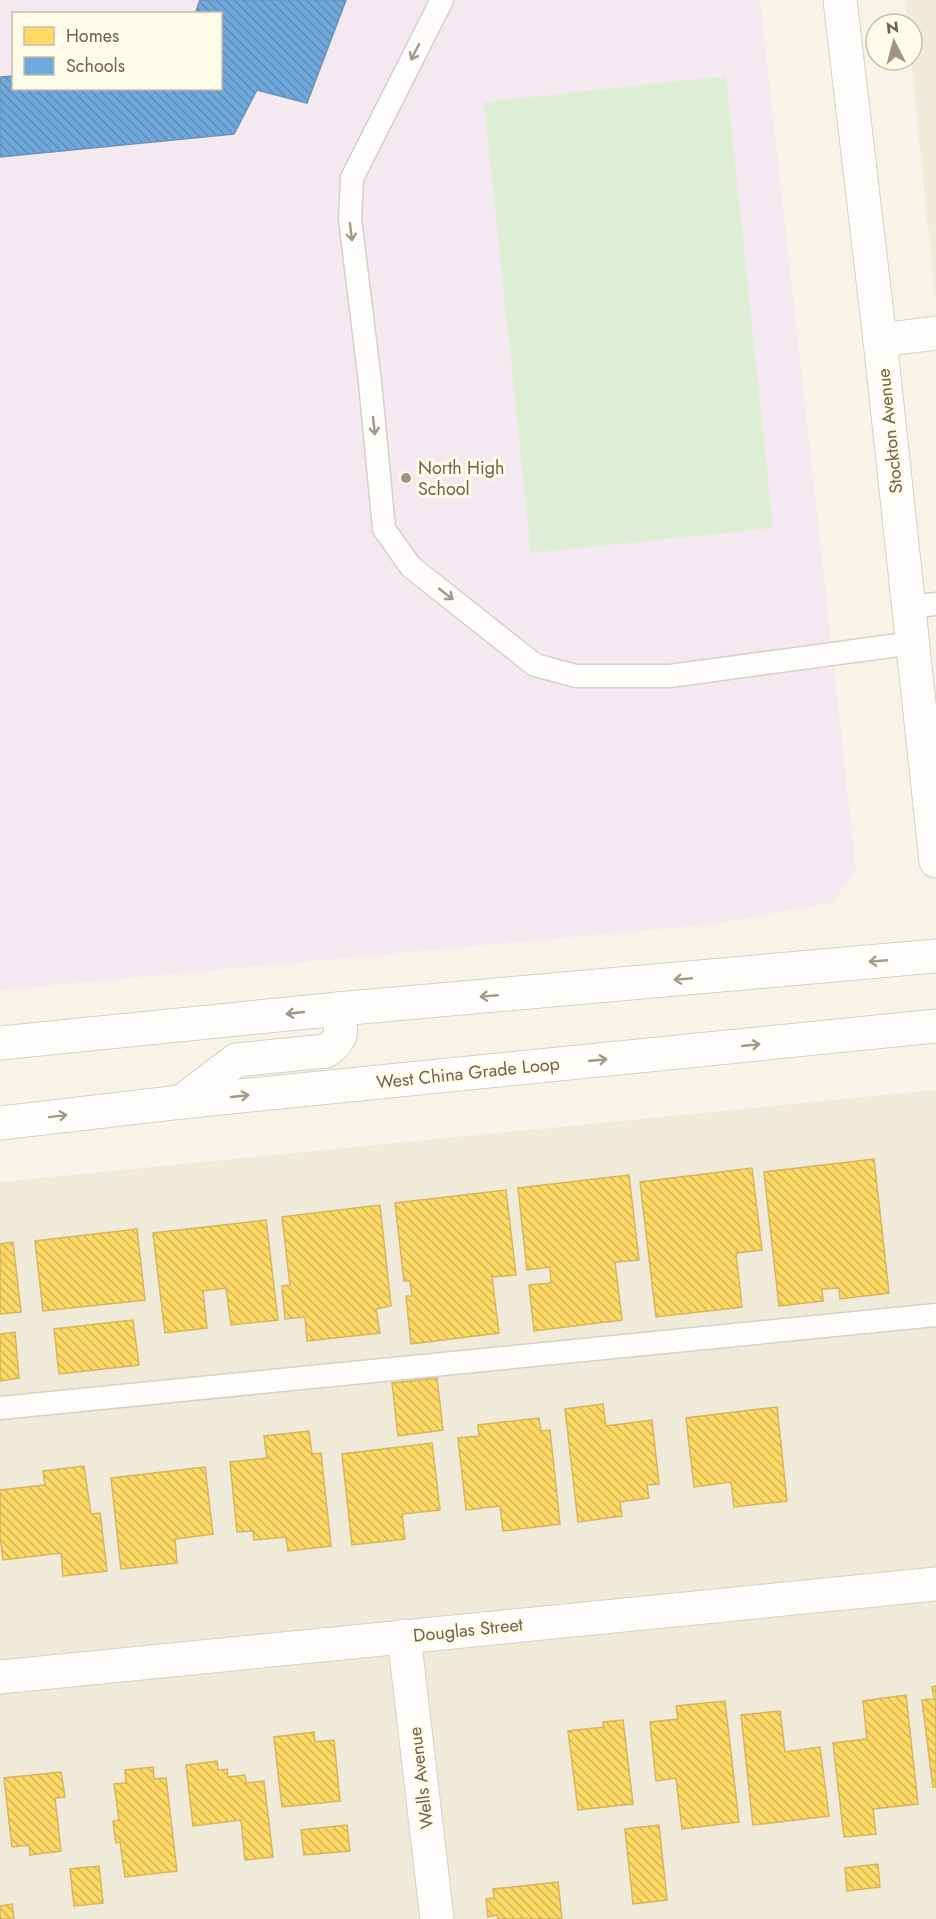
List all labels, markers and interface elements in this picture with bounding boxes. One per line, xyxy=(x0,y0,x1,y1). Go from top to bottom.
legend xyxy=(12,12,222,90)
north arrow xyxy=(864,12,924,72)
text: N xyxy=(885,15,900,40)
text: Homes xyxy=(66,23,119,49)
one-way arrow xyxy=(409,43,421,60)
text: Schools xyxy=(66,53,125,79)
one-way arrow xyxy=(346,222,357,241)
street label: Stockton Avenue xyxy=(871,367,909,495)
one-way arrow xyxy=(369,415,380,435)
place label: North High School xyxy=(418,455,504,502)
marker: North High School xyxy=(399,471,413,485)
one-way arrow xyxy=(438,588,454,601)
one-way arrow xyxy=(868,956,888,967)
one-way arrow xyxy=(674,973,694,984)
one-way arrow xyxy=(480,990,500,1001)
one-way arrow xyxy=(286,1008,305,1019)
one-way arrow xyxy=(740,1039,760,1050)
street label: West China Grade Loop xyxy=(375,1050,561,1096)
one-way arrow xyxy=(588,1054,608,1065)
one-way arrow xyxy=(229,1090,249,1101)
one-way arrow xyxy=(48,1110,68,1121)
street label: Douglas Street xyxy=(412,1611,525,1649)
street label: Wells Avenue xyxy=(402,1725,440,1831)

